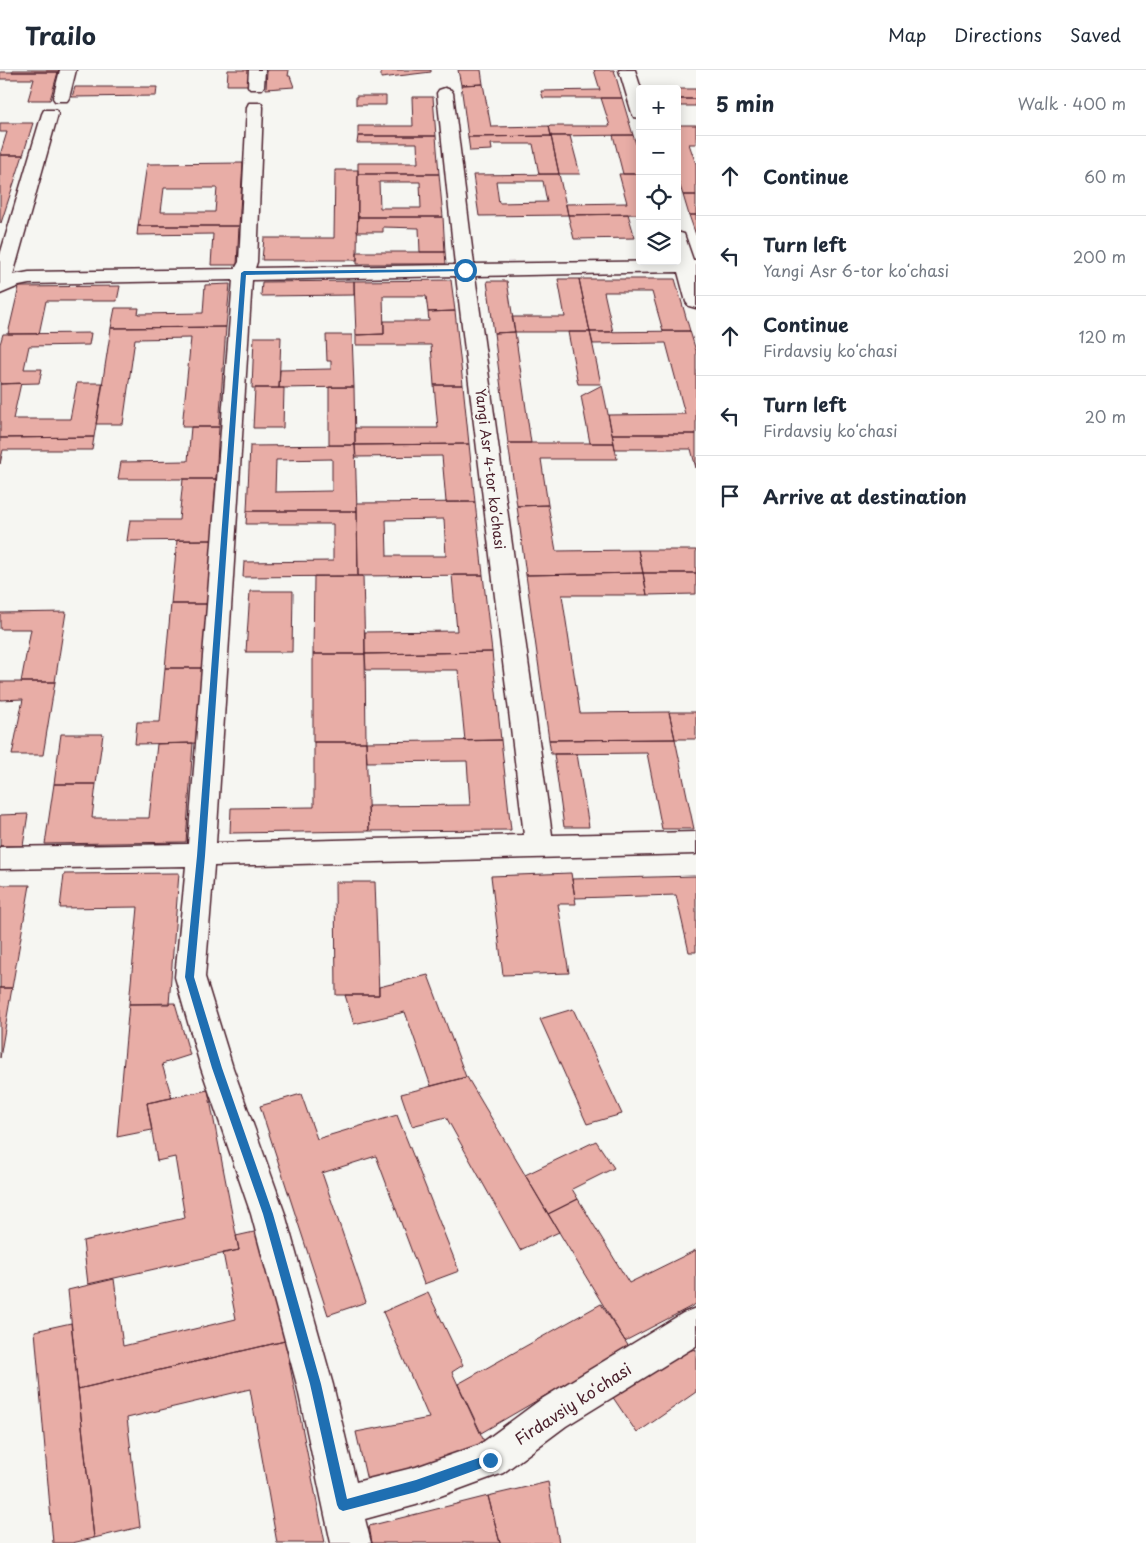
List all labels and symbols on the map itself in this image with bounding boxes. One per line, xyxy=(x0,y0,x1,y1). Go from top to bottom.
route start xyxy=(454,259,477,282)
street label: Yangi Asr 4-tor koʻchasi xyxy=(470,387,511,551)
street label: Firdavsiy koʻchasi xyxy=(509,1356,635,1450)
route end xyxy=(479,1449,502,1472)

